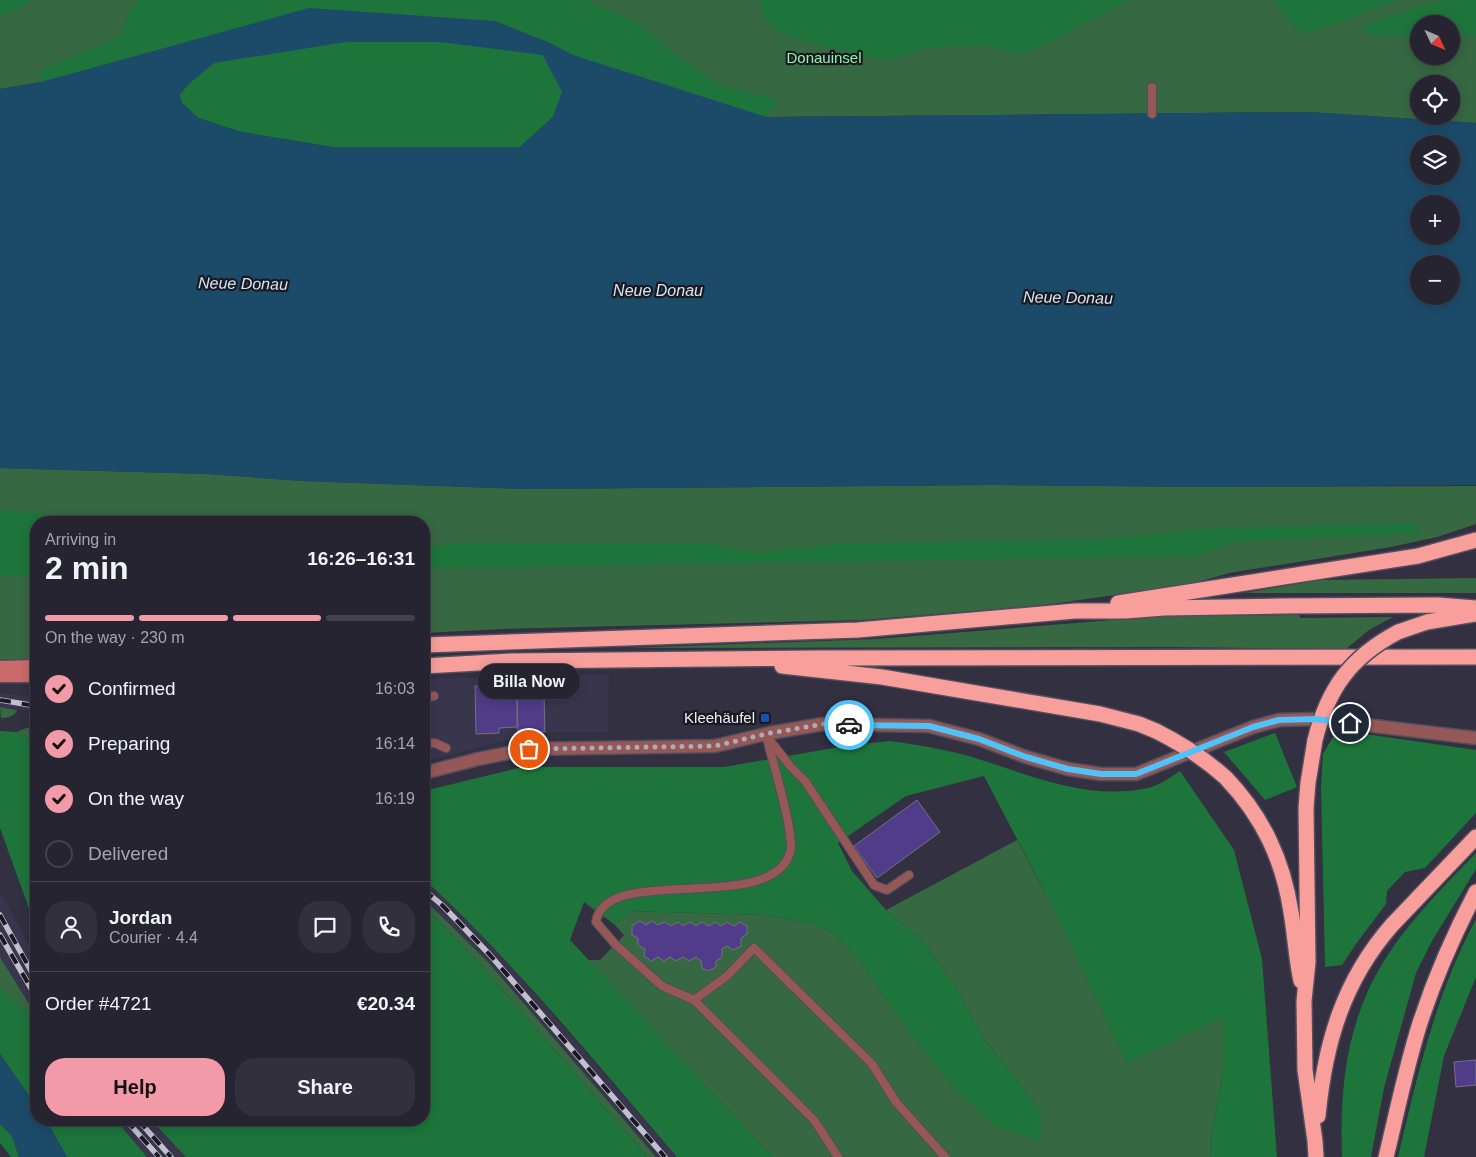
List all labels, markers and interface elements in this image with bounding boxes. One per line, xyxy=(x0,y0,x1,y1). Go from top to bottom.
north arrow xyxy=(1410,15,1460,65)
map controls xyxy=(1410,15,1460,305)
park label: Donauinsel xyxy=(786,49,862,66)
button: locate xyxy=(1410,75,1460,125)
button: layers xyxy=(1410,135,1460,185)
button: + xyxy=(1410,195,1460,245)
button: − xyxy=(1410,255,1460,305)
water label: Neue Donau xyxy=(198,274,288,293)
water label: Neue Donau xyxy=(613,282,703,299)
water label: Neue Donau xyxy=(1023,288,1113,307)
text: Arriving in xyxy=(45,531,116,548)
text: 16:26–16:31 xyxy=(307,548,415,569)
text: 2 min xyxy=(45,550,129,586)
text: On the way · 230 m xyxy=(45,629,185,646)
callout: Billa Now xyxy=(478,664,580,699)
text: Billa Now xyxy=(493,673,565,690)
icon: check xyxy=(45,675,73,703)
text: Confirmed xyxy=(88,678,176,699)
text: 16:03 xyxy=(375,680,415,697)
courier xyxy=(824,700,874,750)
pin xyxy=(1329,702,1371,744)
place label: Kleehäufel xyxy=(684,709,755,726)
icon: home xyxy=(1336,709,1364,737)
icon: car xyxy=(835,711,863,739)
marker: Kleehäufel xyxy=(759,712,771,724)
pin xyxy=(508,728,550,770)
icon: check xyxy=(45,730,73,758)
text: Preparing xyxy=(88,733,170,754)
text: 16:14 xyxy=(375,735,415,752)
icon: bag xyxy=(515,735,543,763)
icon: check xyxy=(45,785,73,813)
text: On the way xyxy=(88,788,184,809)
text: 16:19 xyxy=(375,790,415,807)
text: Delivered xyxy=(88,843,168,864)
button: person xyxy=(45,901,97,953)
button: chat xyxy=(299,901,351,953)
button: phone xyxy=(363,901,415,953)
text: Jordan xyxy=(109,907,172,928)
text: Courier · 4.4 xyxy=(109,929,198,946)
text: Order #4721 xyxy=(45,993,152,1014)
text: €20.34 xyxy=(357,993,415,1014)
button: Help xyxy=(45,1058,225,1116)
button: Share xyxy=(235,1058,415,1116)

